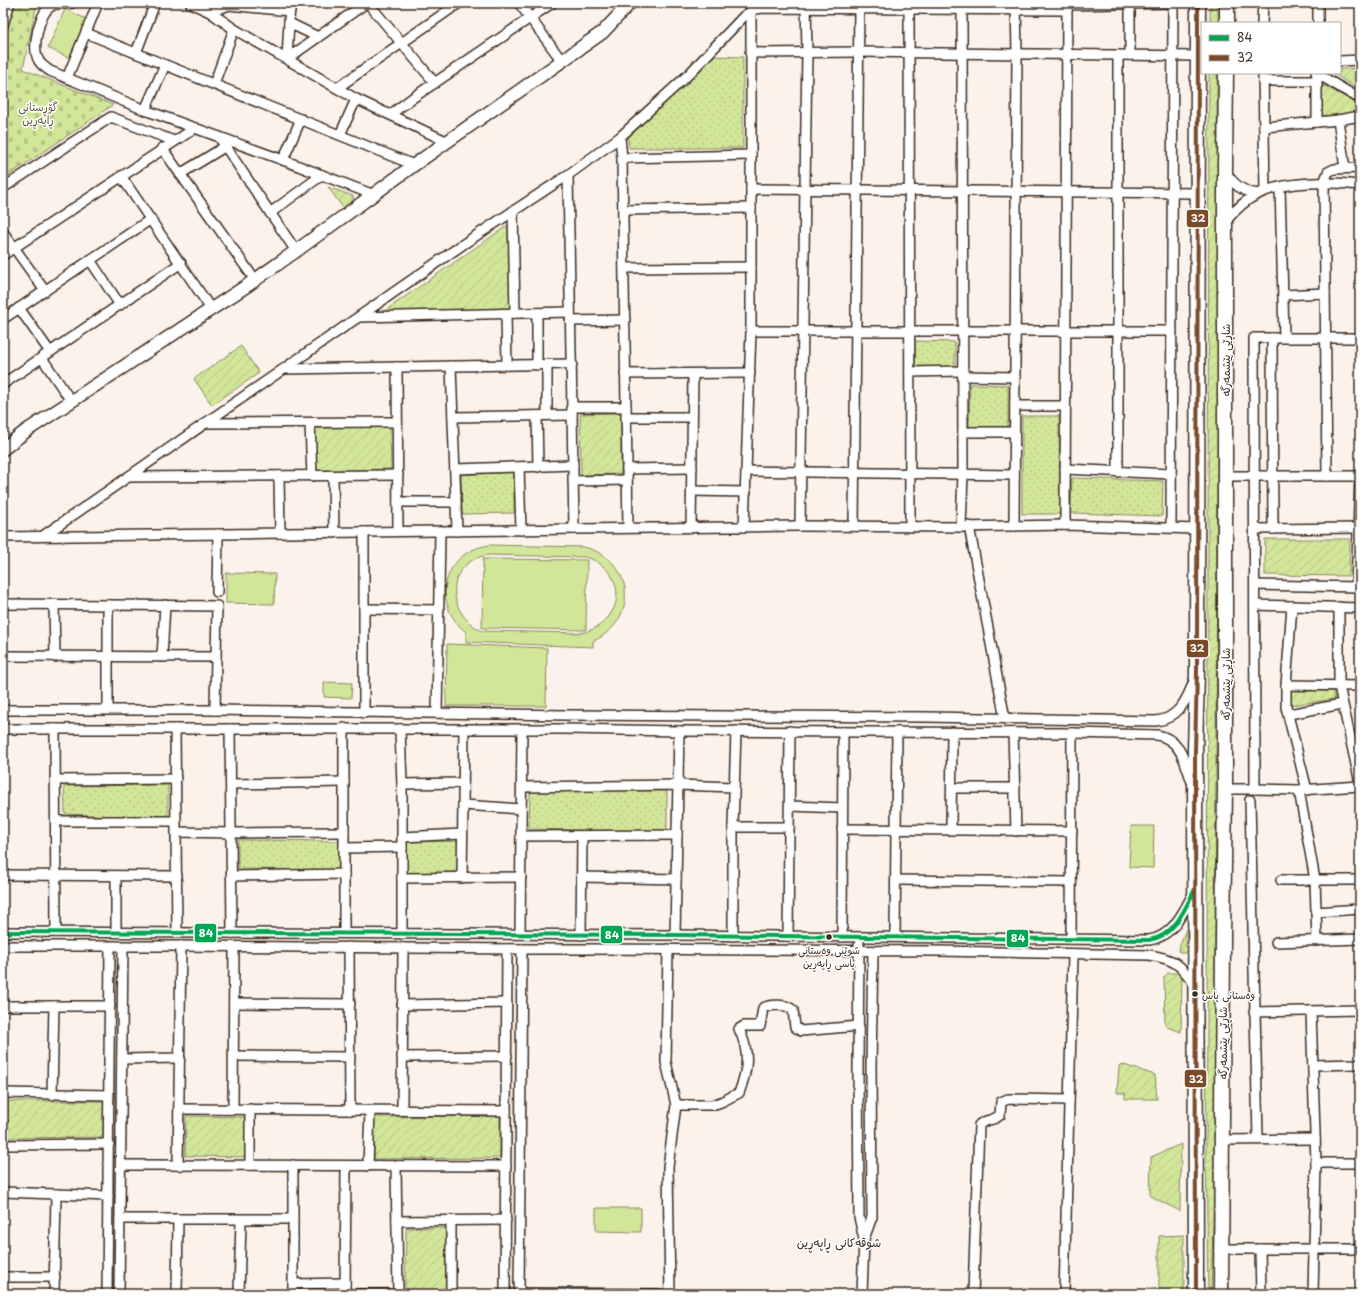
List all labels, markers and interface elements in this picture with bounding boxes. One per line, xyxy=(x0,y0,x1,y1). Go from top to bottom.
legend xyxy=(1201,22,1341,74)
text: 84 xyxy=(1237,28,1253,46)
text: 32 xyxy=(1237,48,1253,66)
park label: گۆڕستانی ڕاپەڕین xyxy=(18,98,58,129)
line badge: 32 xyxy=(1186,209,1209,228)
text: 32 xyxy=(1191,209,1206,226)
street label: شاڕێی پێشمەرگە xyxy=(1217,324,1235,396)
line badge: 32 xyxy=(1186,639,1209,658)
text: 32 xyxy=(1190,639,1205,656)
street label: شاڕێی پێشمەرگە xyxy=(1217,648,1235,720)
line badge: 84 xyxy=(194,923,217,943)
text: 84 xyxy=(199,924,214,941)
line badge: 84 xyxy=(600,925,623,944)
text: 84 xyxy=(605,926,620,943)
line badge: 84 xyxy=(1006,929,1029,948)
text: 84 xyxy=(1011,929,1026,946)
marker: شوێنی وەستانی پاسی ڕاپەڕین xyxy=(824,932,834,942)
place label: شوێنی وەستانی پاسی ڕاپەڕین xyxy=(798,942,860,972)
place label: وەستانی پاس xyxy=(1202,987,1255,1003)
marker: وەستانی پاس xyxy=(1190,989,1200,999)
street label: شاڕێی پێشمەرگە xyxy=(1214,1007,1232,1079)
line badge: 32 xyxy=(1184,1069,1207,1088)
text: 32 xyxy=(1189,1070,1204,1087)
district label: شوقەکانی ڕاپەڕین xyxy=(797,1233,881,1253)

